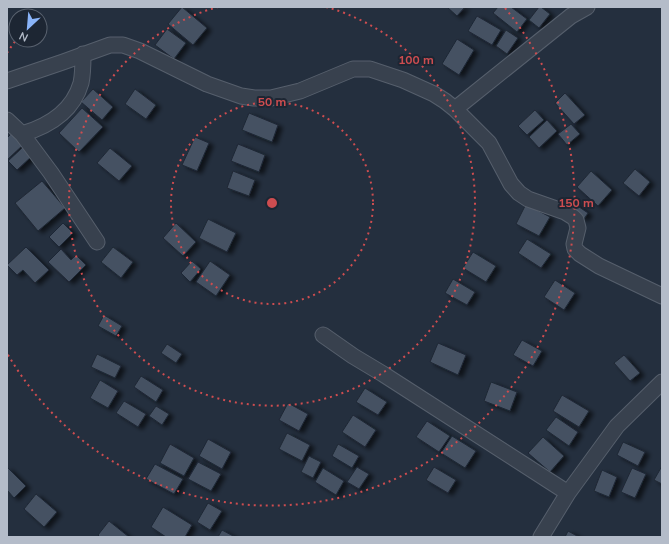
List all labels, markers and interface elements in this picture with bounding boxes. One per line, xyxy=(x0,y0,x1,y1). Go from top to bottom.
north arrow xyxy=(8,8,48,48)
text: N xyxy=(17,29,30,45)
text: 100 m xyxy=(398,52,434,67)
text: 50 m xyxy=(258,94,286,109)
text: 150 m xyxy=(558,195,594,210)
centre of rings xyxy=(265,196,279,210)

